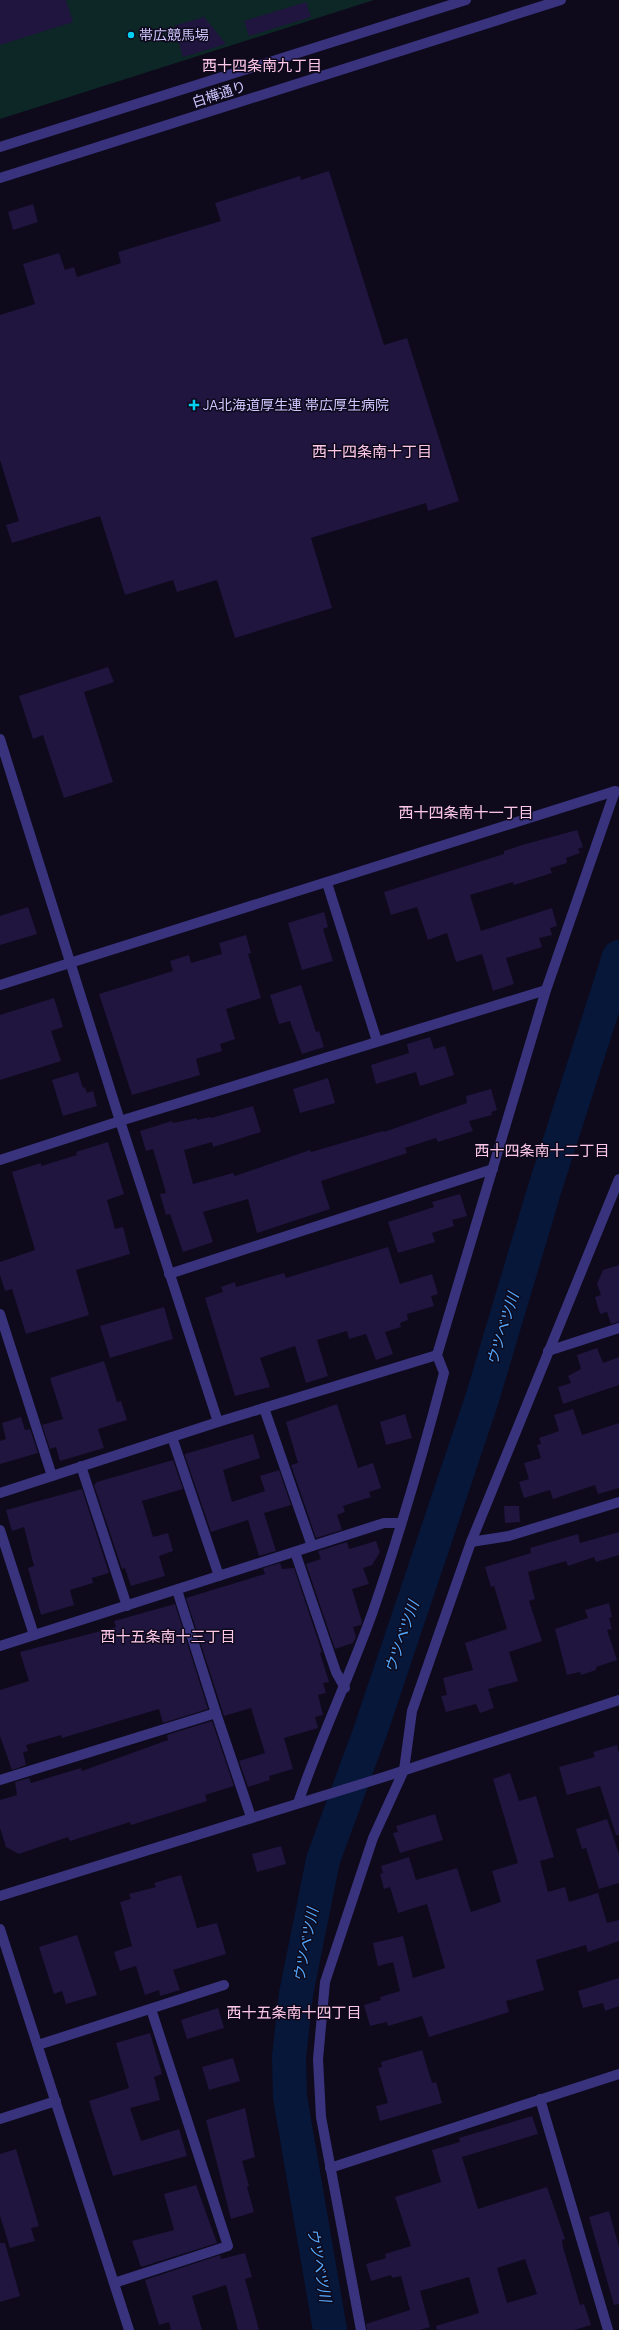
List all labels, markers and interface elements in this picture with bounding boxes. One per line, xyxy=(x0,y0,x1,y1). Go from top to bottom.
place label: 帯広競馬場 xyxy=(139,25,209,44)
marker: 帯広競馬場 xyxy=(126,30,136,40)
district label: 西十四条南九丁目 xyxy=(202,55,322,76)
street label: 白樺通り xyxy=(189,76,248,111)
place label: JA北海道厚生連 帯広厚生病院 xyxy=(203,395,389,414)
marker: JA北海道厚生連 帯広厚生病院 xyxy=(188,399,200,411)
district label: 西十四条南十丁目 xyxy=(312,441,432,462)
district label: 西十四条南十一丁目 xyxy=(398,802,534,823)
district label: 西十四条南十二丁目 xyxy=(474,1140,610,1161)
water label: ウツベツ川 xyxy=(482,1288,524,1368)
water label: ウツベツ川 xyxy=(379,1596,424,1676)
district label: 西十五条南十三丁目 xyxy=(100,1626,236,1647)
water label: ウツベツ川 xyxy=(288,1904,323,1984)
district label: 西十五条南十四丁目 xyxy=(226,2002,362,2023)
water label: ウツベツ川 xyxy=(303,2226,337,2306)

